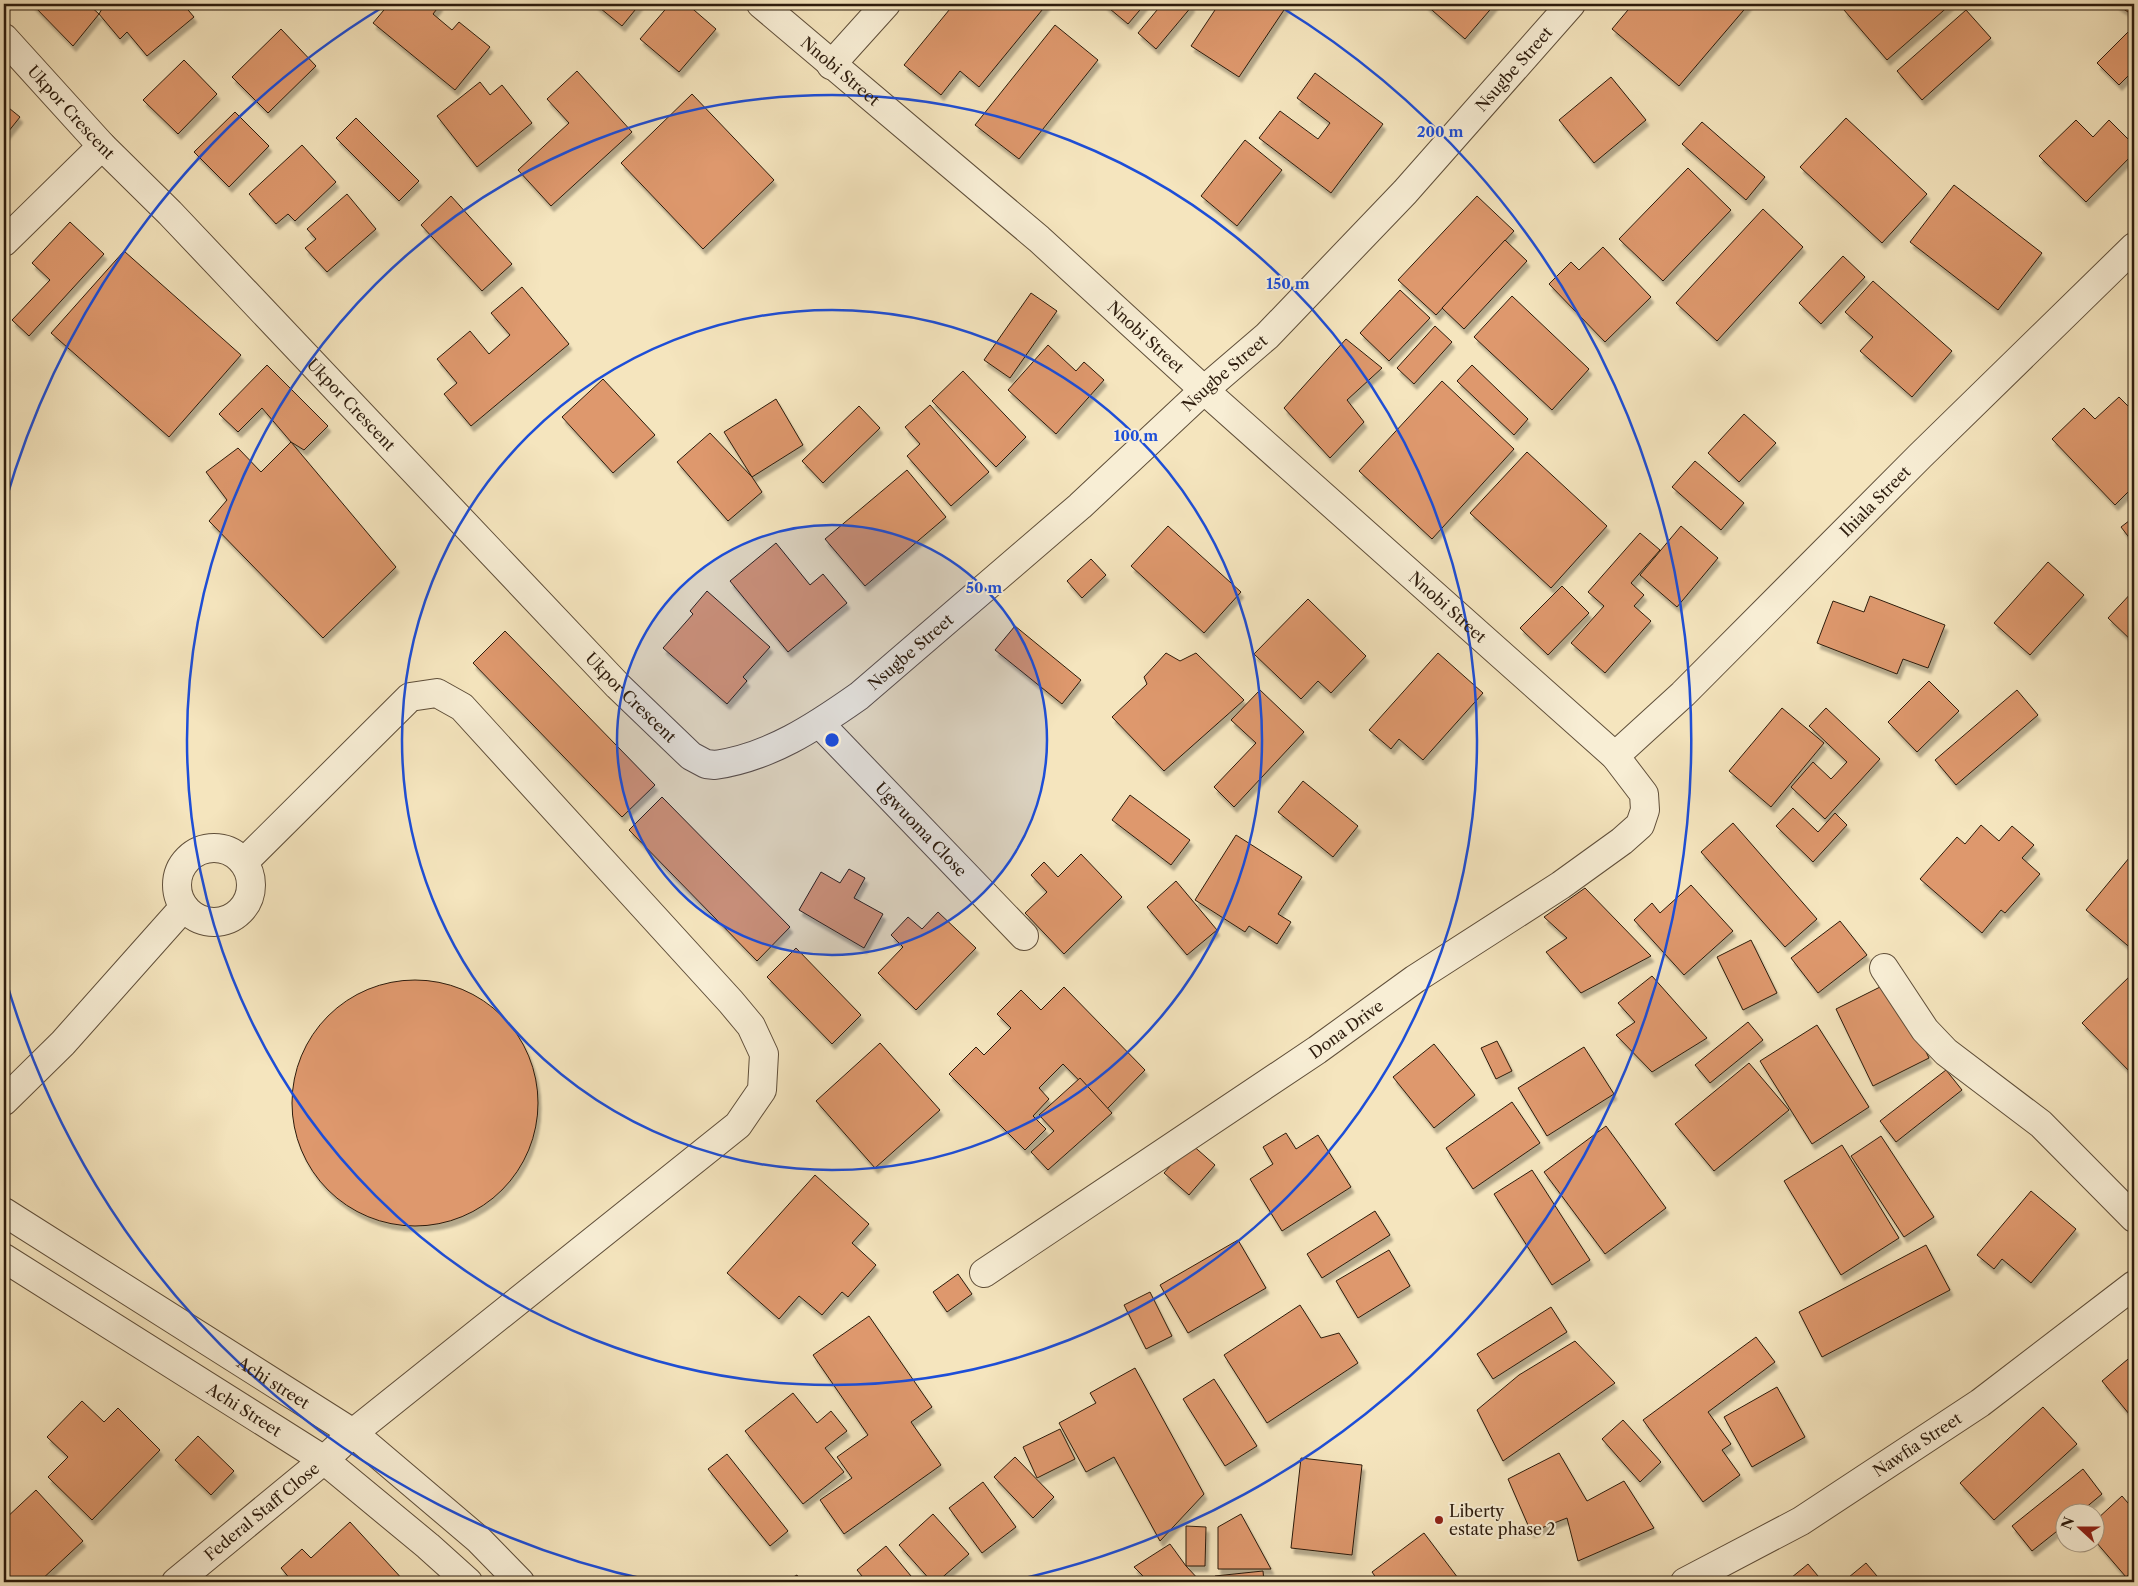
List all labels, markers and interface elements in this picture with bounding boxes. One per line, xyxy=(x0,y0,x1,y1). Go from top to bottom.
street label: Nsugbe Street xyxy=(1471,22,1557,115)
street label: Nnobi Street xyxy=(797,32,884,110)
street label: Ukpor Crescent xyxy=(24,61,119,163)
text: 200 m xyxy=(1417,122,1463,141)
text: 150 m xyxy=(1266,274,1310,293)
street label: Nnobi Street xyxy=(1103,297,1189,377)
street label: Nsugbe Street xyxy=(1178,330,1271,416)
street label: Ukpor Crescent xyxy=(303,354,400,455)
text: 100 m xyxy=(1114,426,1158,445)
street label: Ihiala Street xyxy=(1835,461,1915,541)
street label: Nnobi Street xyxy=(1405,567,1491,647)
text: 50 m xyxy=(966,578,1002,597)
street label: Nsugbe Street xyxy=(864,609,958,694)
street label: Ukpor Crescent xyxy=(581,648,681,747)
centre of rings xyxy=(823,731,841,749)
street label: Ugwuoma Close xyxy=(871,778,971,881)
street label: Dona Drive xyxy=(1305,995,1387,1063)
street label: Achi street xyxy=(233,1352,314,1413)
street label: Achi Street xyxy=(202,1378,286,1441)
street label: Nawfia Street xyxy=(1869,1408,1965,1481)
street label: Federal Staff Close xyxy=(200,1458,323,1565)
place label: Liberty estate phase 2 xyxy=(1449,1501,1556,1539)
north arrow xyxy=(2056,1504,2106,1554)
marker: Liberty estate phase 2 xyxy=(1433,1514,1445,1526)
text: N xyxy=(2057,1514,2078,1532)

